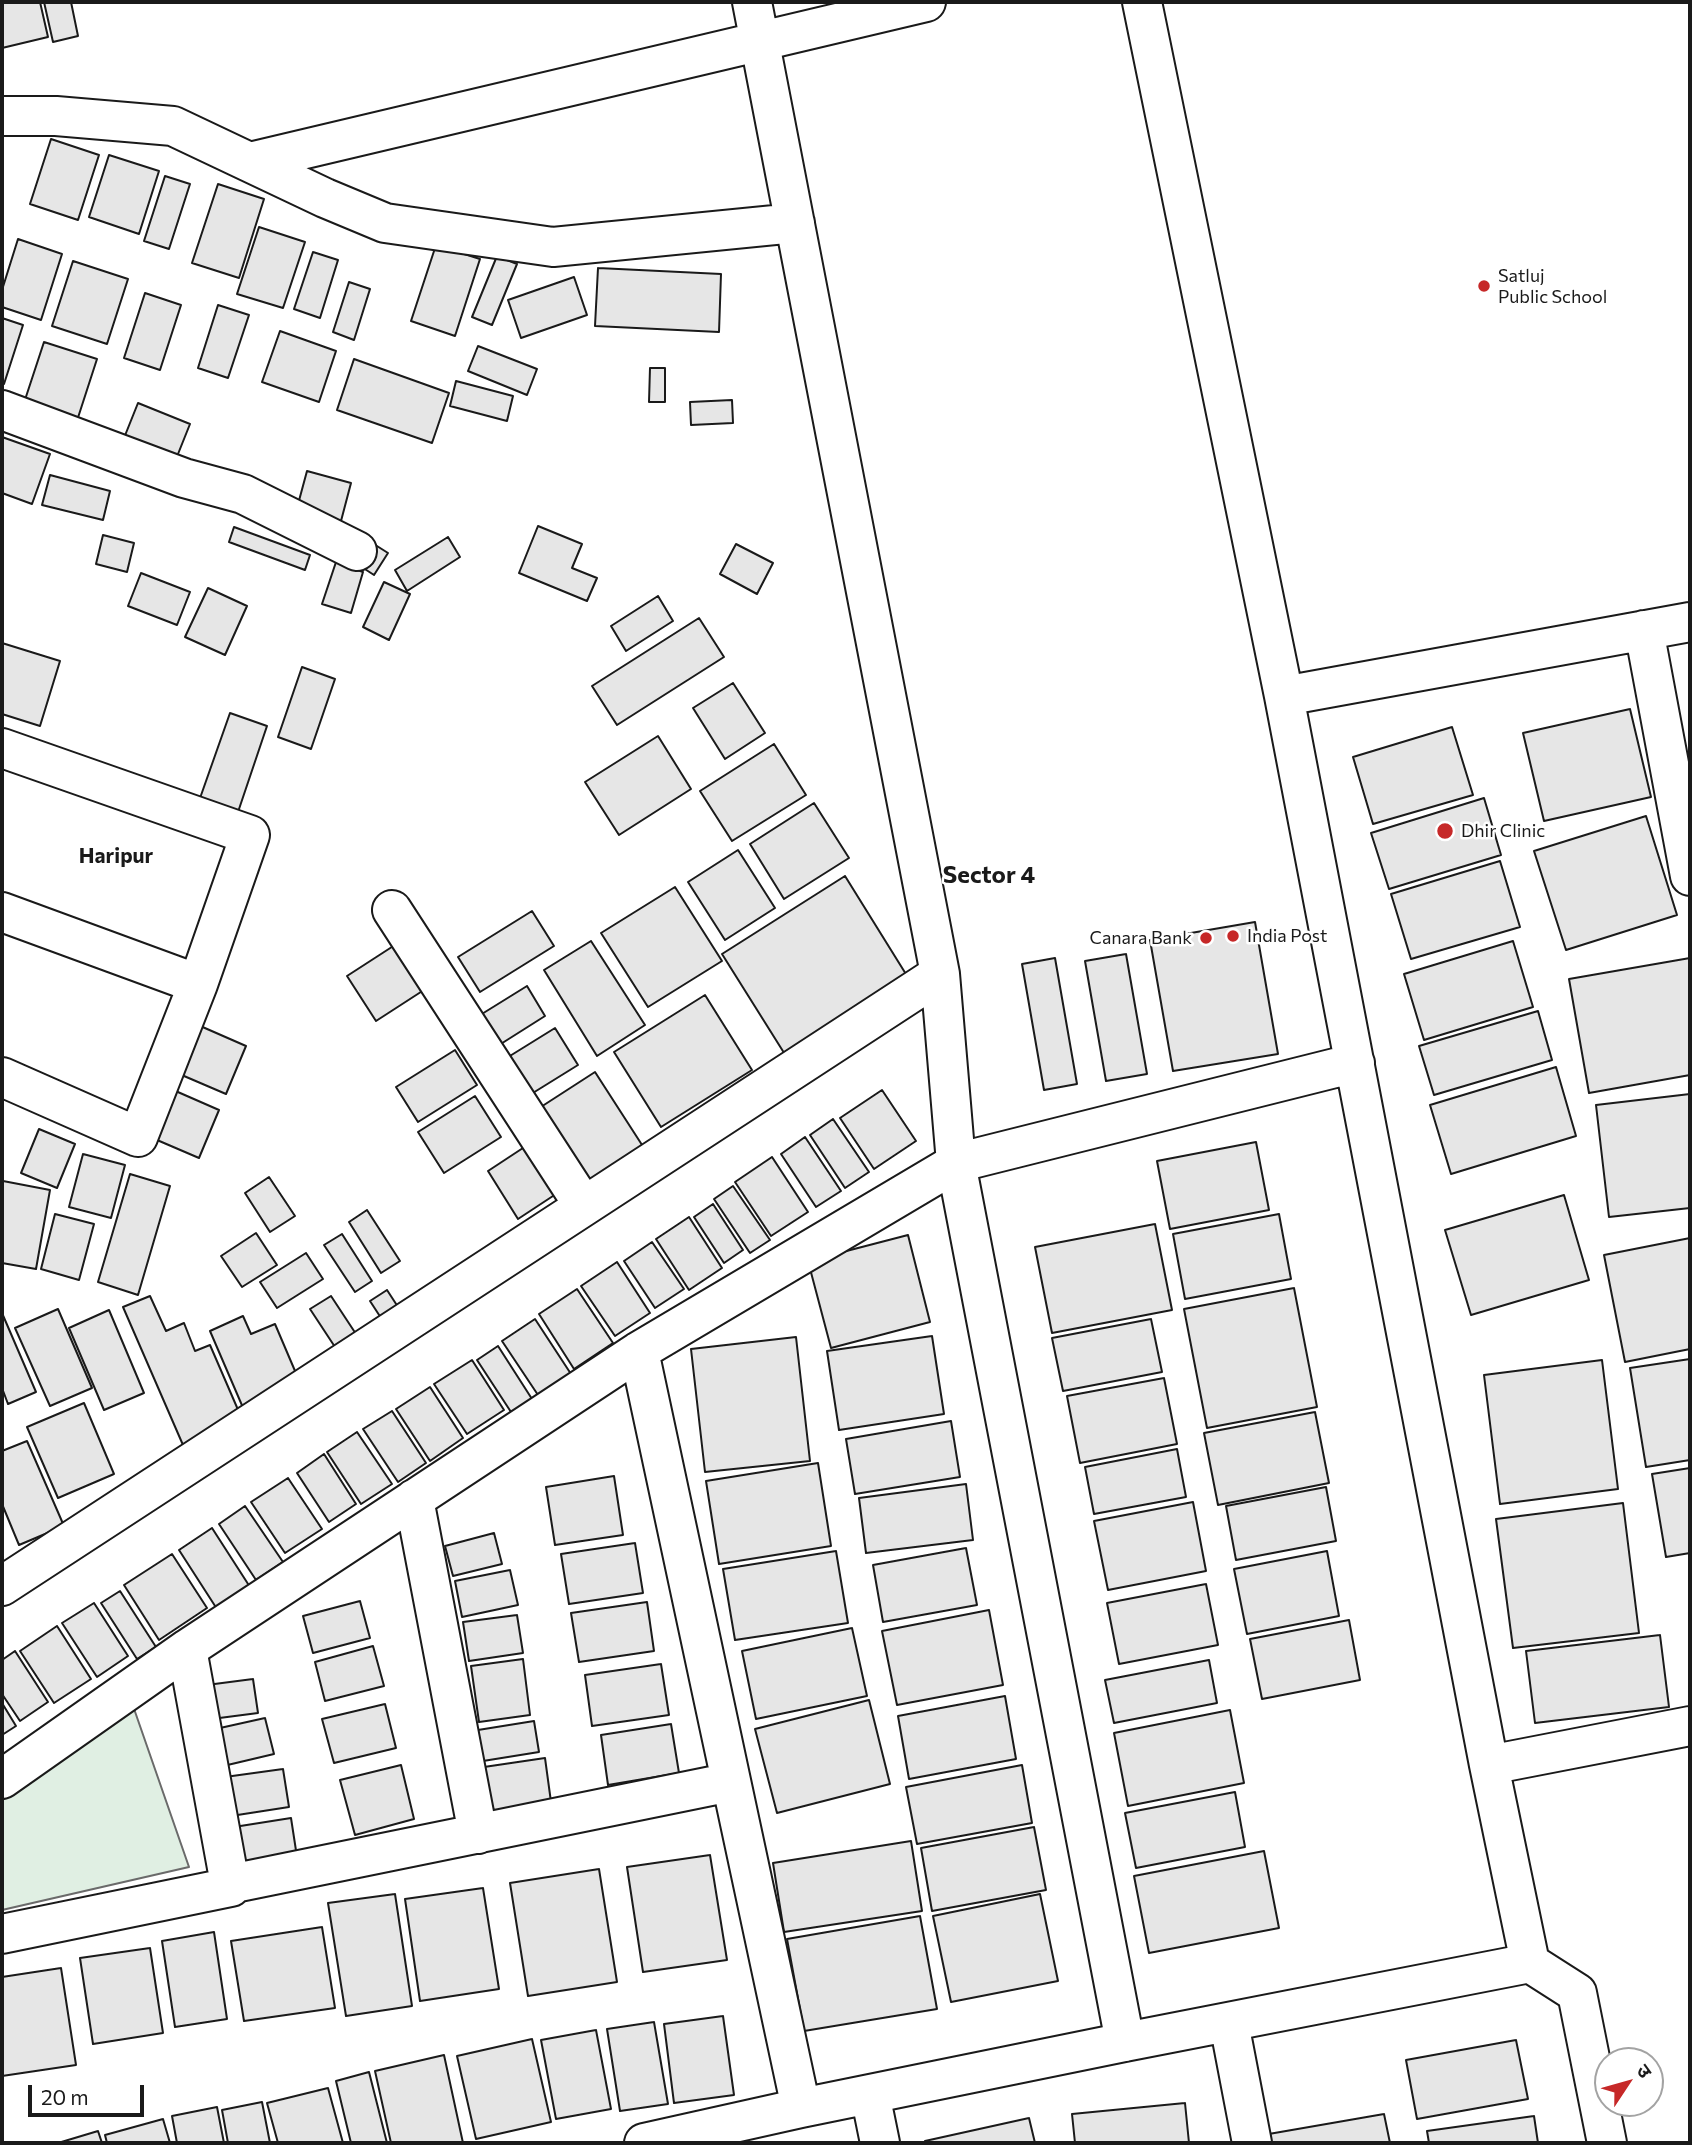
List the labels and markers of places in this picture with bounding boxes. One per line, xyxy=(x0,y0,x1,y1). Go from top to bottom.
place label: Satluj Public School xyxy=(1498,265,1607,308)
marker: Satluj Public School xyxy=(1476,278,1492,294)
place label: Dhir Clinic xyxy=(1461,820,1545,842)
marker: Dhir Clinic xyxy=(1435,821,1455,841)
place label: India Post xyxy=(1247,925,1327,947)
place label: Canara Bank xyxy=(1090,927,1192,949)
marker: India Post xyxy=(1225,928,1241,944)
marker: Canara Bank xyxy=(1198,930,1214,946)

